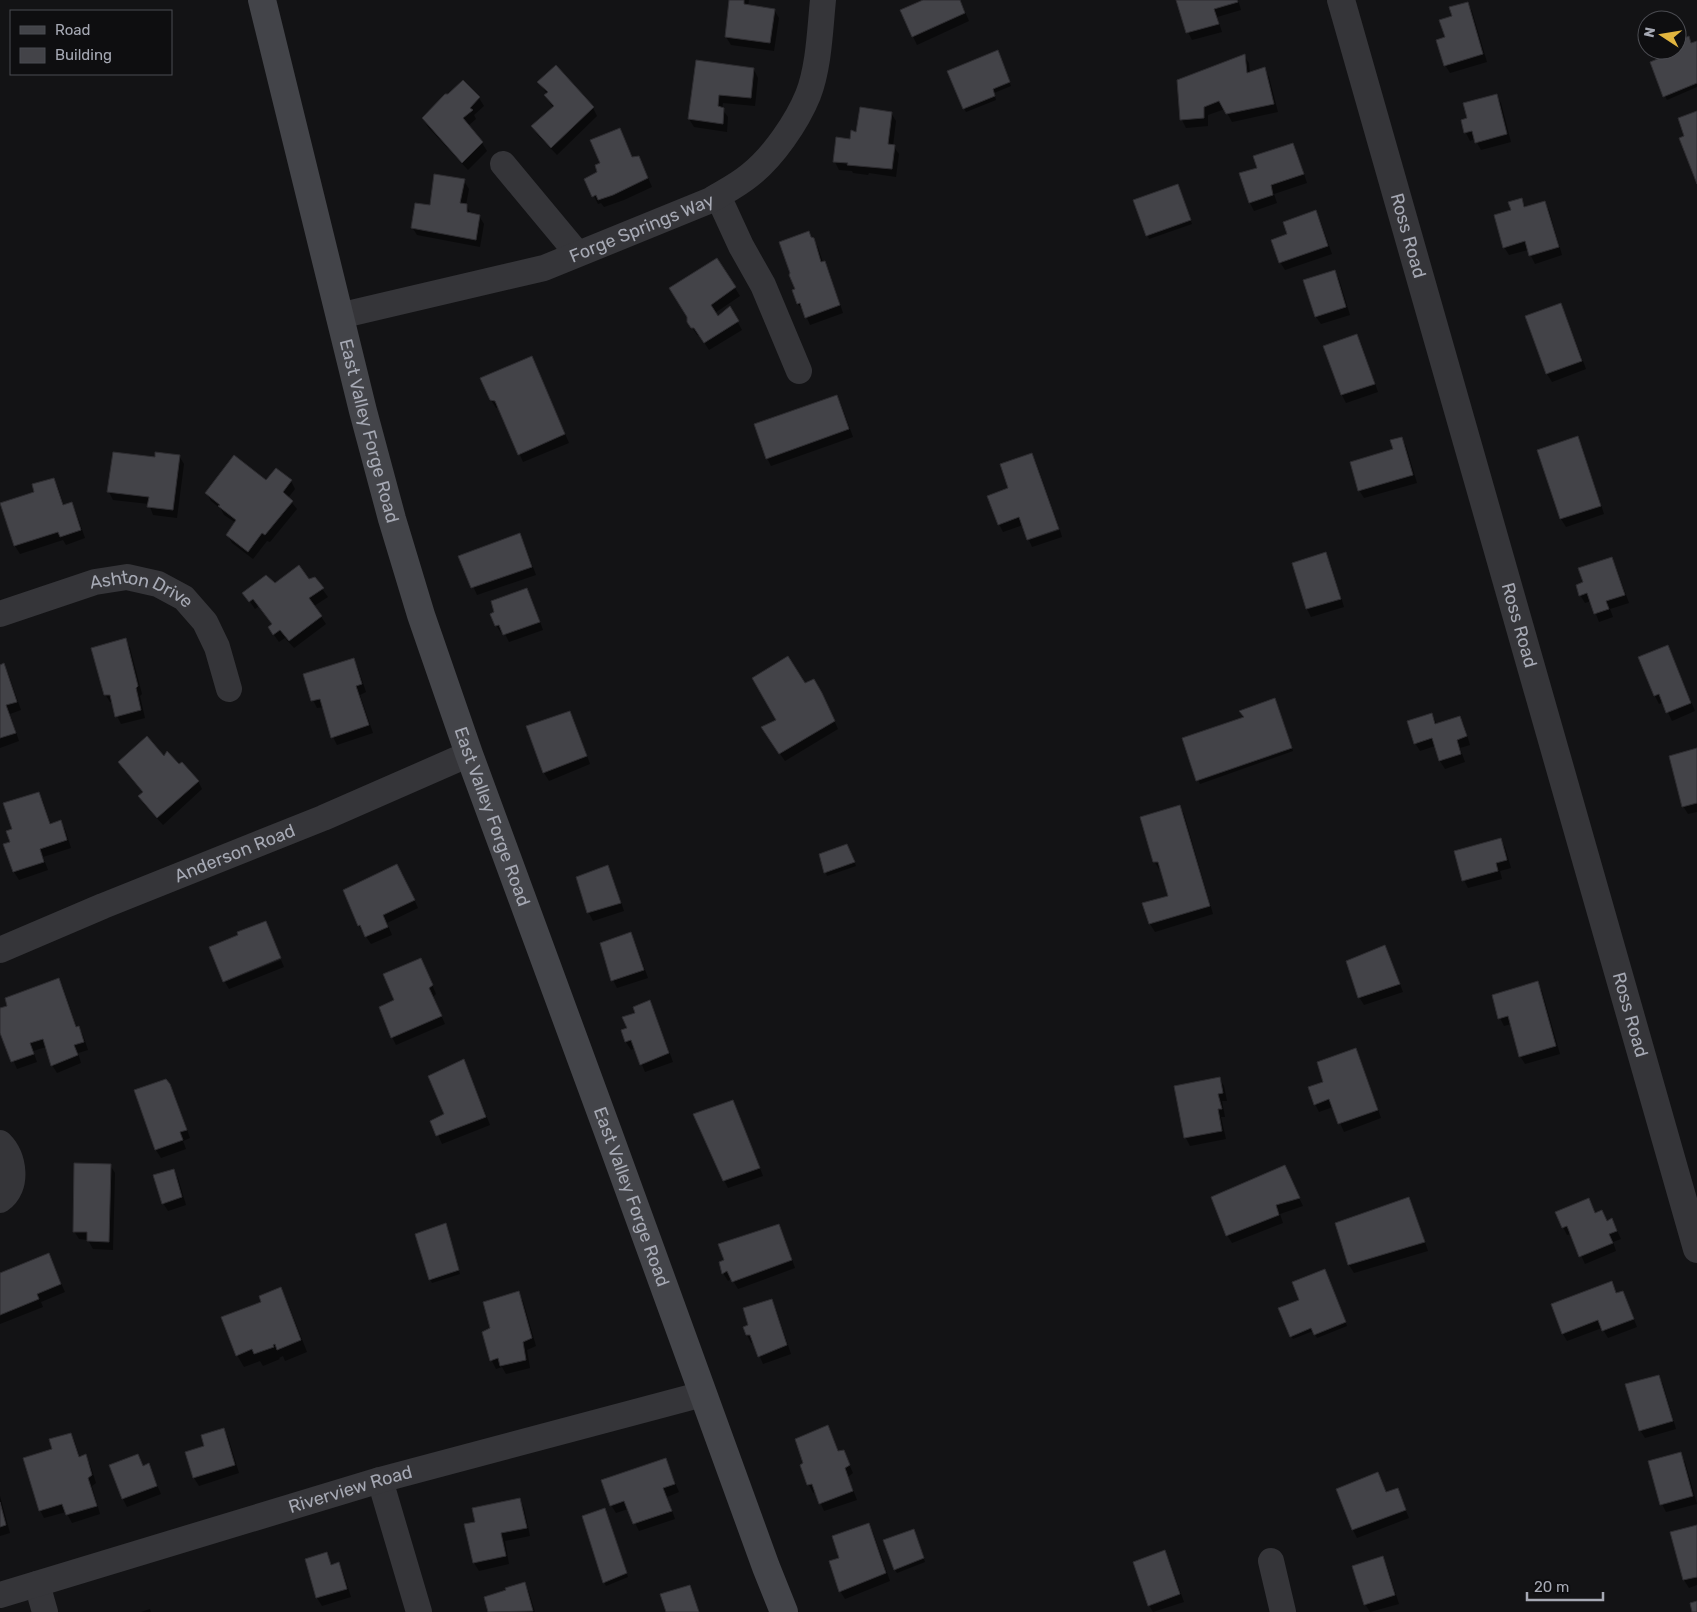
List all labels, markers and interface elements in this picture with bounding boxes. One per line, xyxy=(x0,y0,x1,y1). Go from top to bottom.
legend xyxy=(10,10,172,75)
north arrow xyxy=(1637,10,1687,60)
text: Road xyxy=(55,21,91,39)
text: N xyxy=(1640,26,1659,39)
text: Building xyxy=(55,46,112,64)
street label: Forge Springs Way xyxy=(566,189,717,268)
street label: Ross Road xyxy=(1386,191,1431,281)
street label: East Valley Forge Road xyxy=(335,337,404,525)
street label: Ashton Drive xyxy=(88,566,198,612)
street label: Ross Road xyxy=(1497,580,1542,670)
street label: East Valley Forge Road xyxy=(449,724,535,909)
street label: Anderson Road xyxy=(171,819,298,887)
street label: Ross Road xyxy=(1608,969,1653,1060)
street label: East Valley Forge Road xyxy=(589,1104,674,1289)
street label: Riverview Road xyxy=(286,1461,415,1518)
scale bar xyxy=(1527,1570,1603,1602)
text: 20 m xyxy=(1534,1578,1569,1596)

